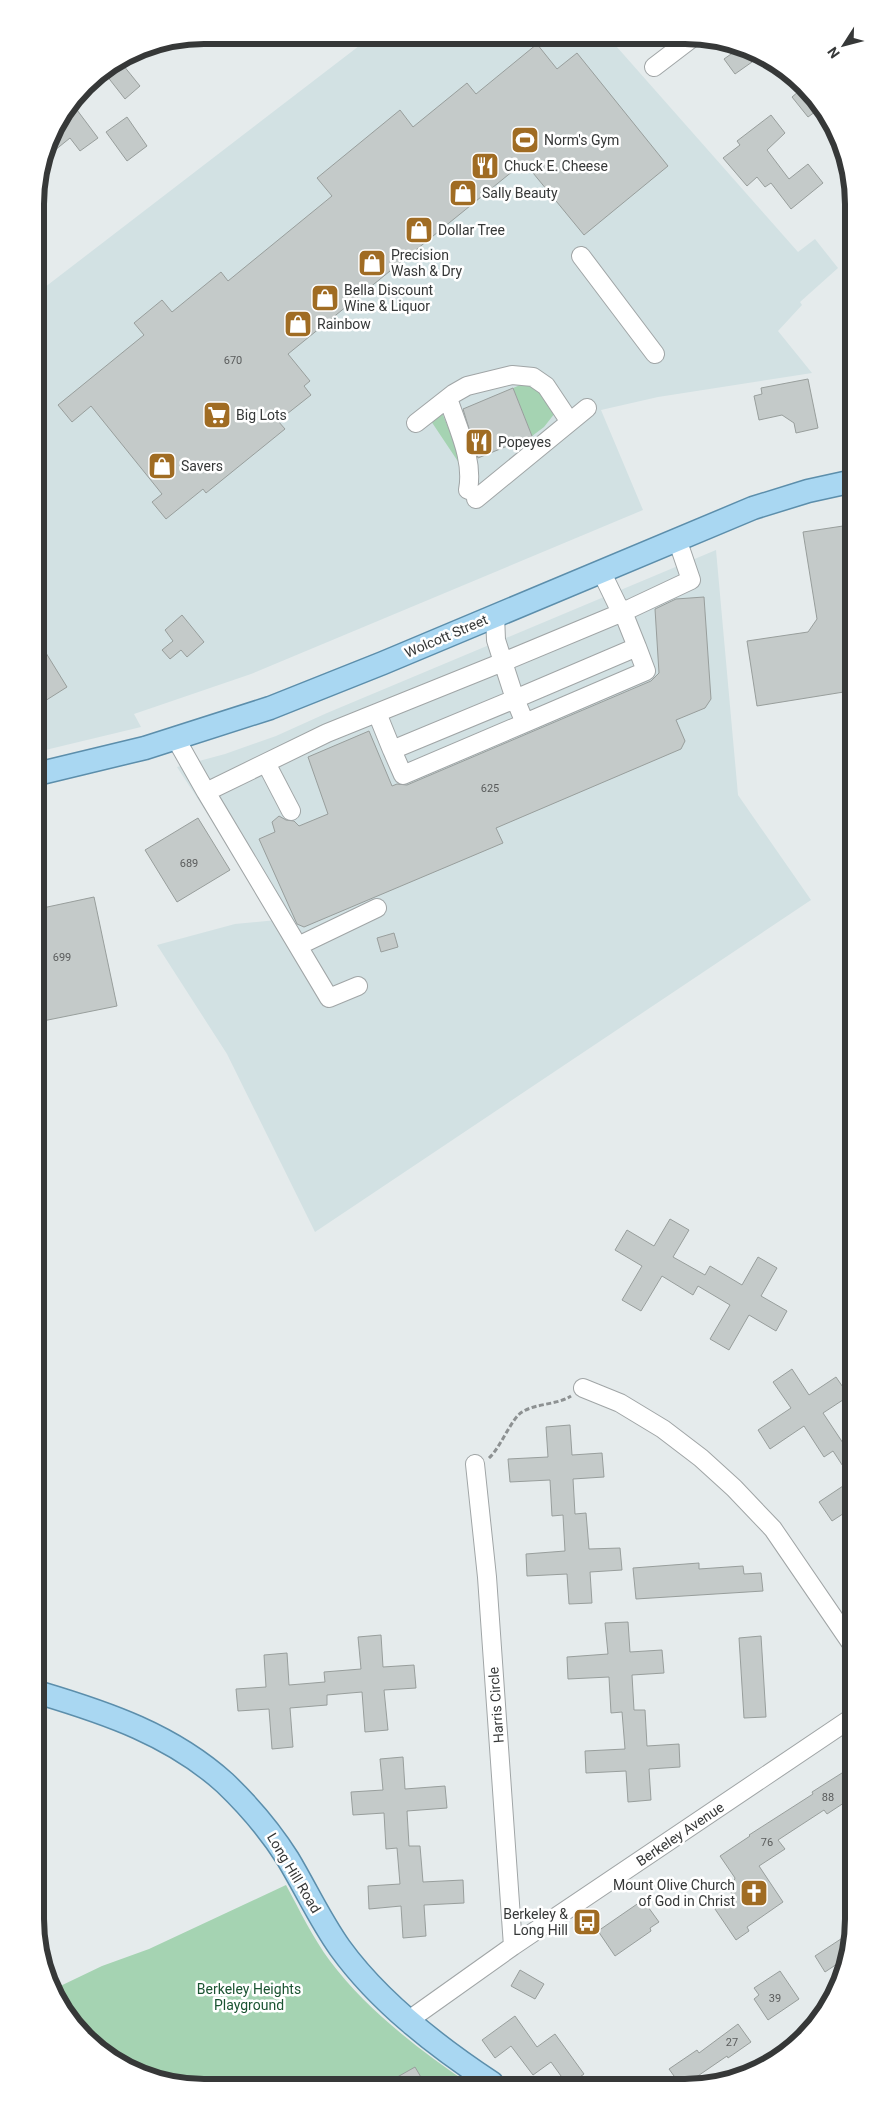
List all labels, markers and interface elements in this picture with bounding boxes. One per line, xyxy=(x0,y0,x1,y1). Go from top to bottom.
north arrow xyxy=(819,20,869,70)
text: N xyxy=(824,44,843,61)
sports icon: Norm's Gym xyxy=(510,125,540,155)
place label: Norm's Gym xyxy=(544,132,619,148)
restaurant icon: Chuck E. Cheese xyxy=(470,151,500,181)
place label: Chuck E. Cheese xyxy=(504,158,608,174)
shop icon: Sally Beauty xyxy=(448,178,478,208)
place label: Sally Beauty xyxy=(482,185,558,201)
shop icon: Dollar Tree xyxy=(404,215,434,245)
place label: Dollar Tree xyxy=(438,222,505,238)
place label: Precision Wash & Dry xyxy=(391,247,462,279)
shop icon: Precision Wash & Dry xyxy=(357,248,387,278)
place label: Bella Discount Wine & Liquor xyxy=(344,282,434,314)
shop icon: Bella Discount Wine & Liquor xyxy=(310,283,340,313)
shop icon: Rainbow xyxy=(283,309,313,339)
place label: Rainbow xyxy=(317,316,371,332)
house number: 670 xyxy=(224,354,242,367)
supermarket icon: Big Lots xyxy=(202,400,232,430)
place label: Big Lots xyxy=(236,407,287,423)
restaurant icon: Popeyes xyxy=(464,427,494,457)
place label: Popeyes xyxy=(498,434,551,450)
shop icon: Savers xyxy=(147,451,177,481)
place label: Savers xyxy=(181,458,223,474)
street label: Wolcott Street xyxy=(402,611,490,661)
house number: 625 xyxy=(481,782,499,795)
house number: 689 xyxy=(180,857,198,870)
house number: 699 xyxy=(53,951,71,964)
street label: Harris Circle xyxy=(485,1666,507,1744)
house number: 88 xyxy=(822,1791,834,1804)
street label: Berkeley Avenue xyxy=(633,1799,727,1869)
street label: Long Hill Road xyxy=(264,1830,324,1916)
house number: 76 xyxy=(761,1836,773,1849)
place label: Mount Olive Church of God in Christ xyxy=(613,1877,735,1909)
church icon: Mount Olive Church of God in Christ xyxy=(739,1878,769,1908)
place label: Berkeley & Long Hill xyxy=(503,1906,568,1938)
bus stop icon: Berkeley & Long Hill xyxy=(572,1907,602,1937)
park label: Berkeley Heights Playground xyxy=(197,1981,301,2013)
house number: 39 xyxy=(769,1992,781,2005)
house number: 27 xyxy=(726,2036,738,2049)

